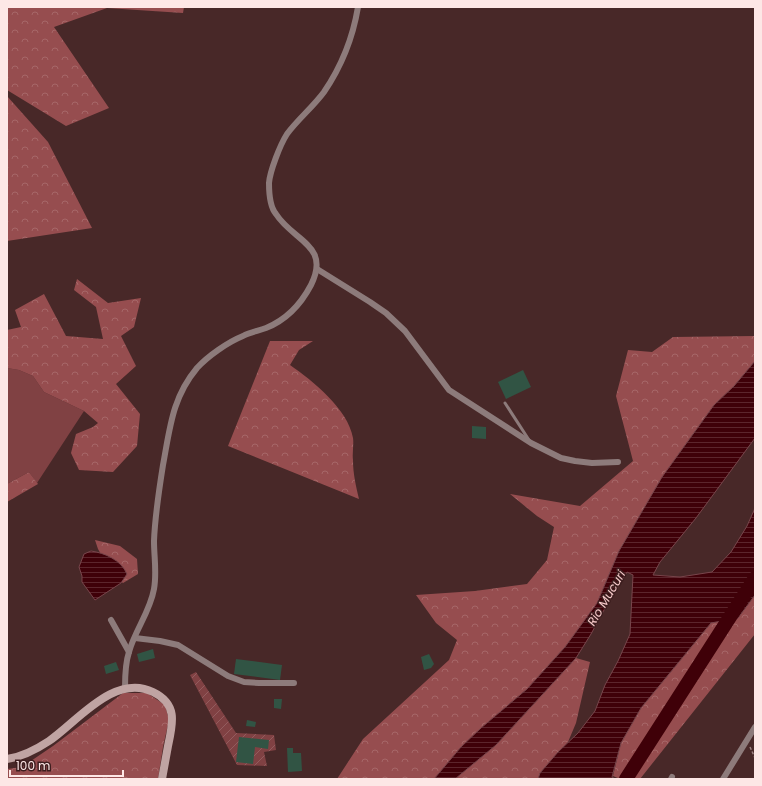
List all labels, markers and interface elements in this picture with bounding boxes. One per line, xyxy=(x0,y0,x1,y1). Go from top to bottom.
water label: Rio Mucuri xyxy=(583,566,630,629)
scale bar xyxy=(10,752,123,778)
text: 100 m xyxy=(16,757,50,774)

